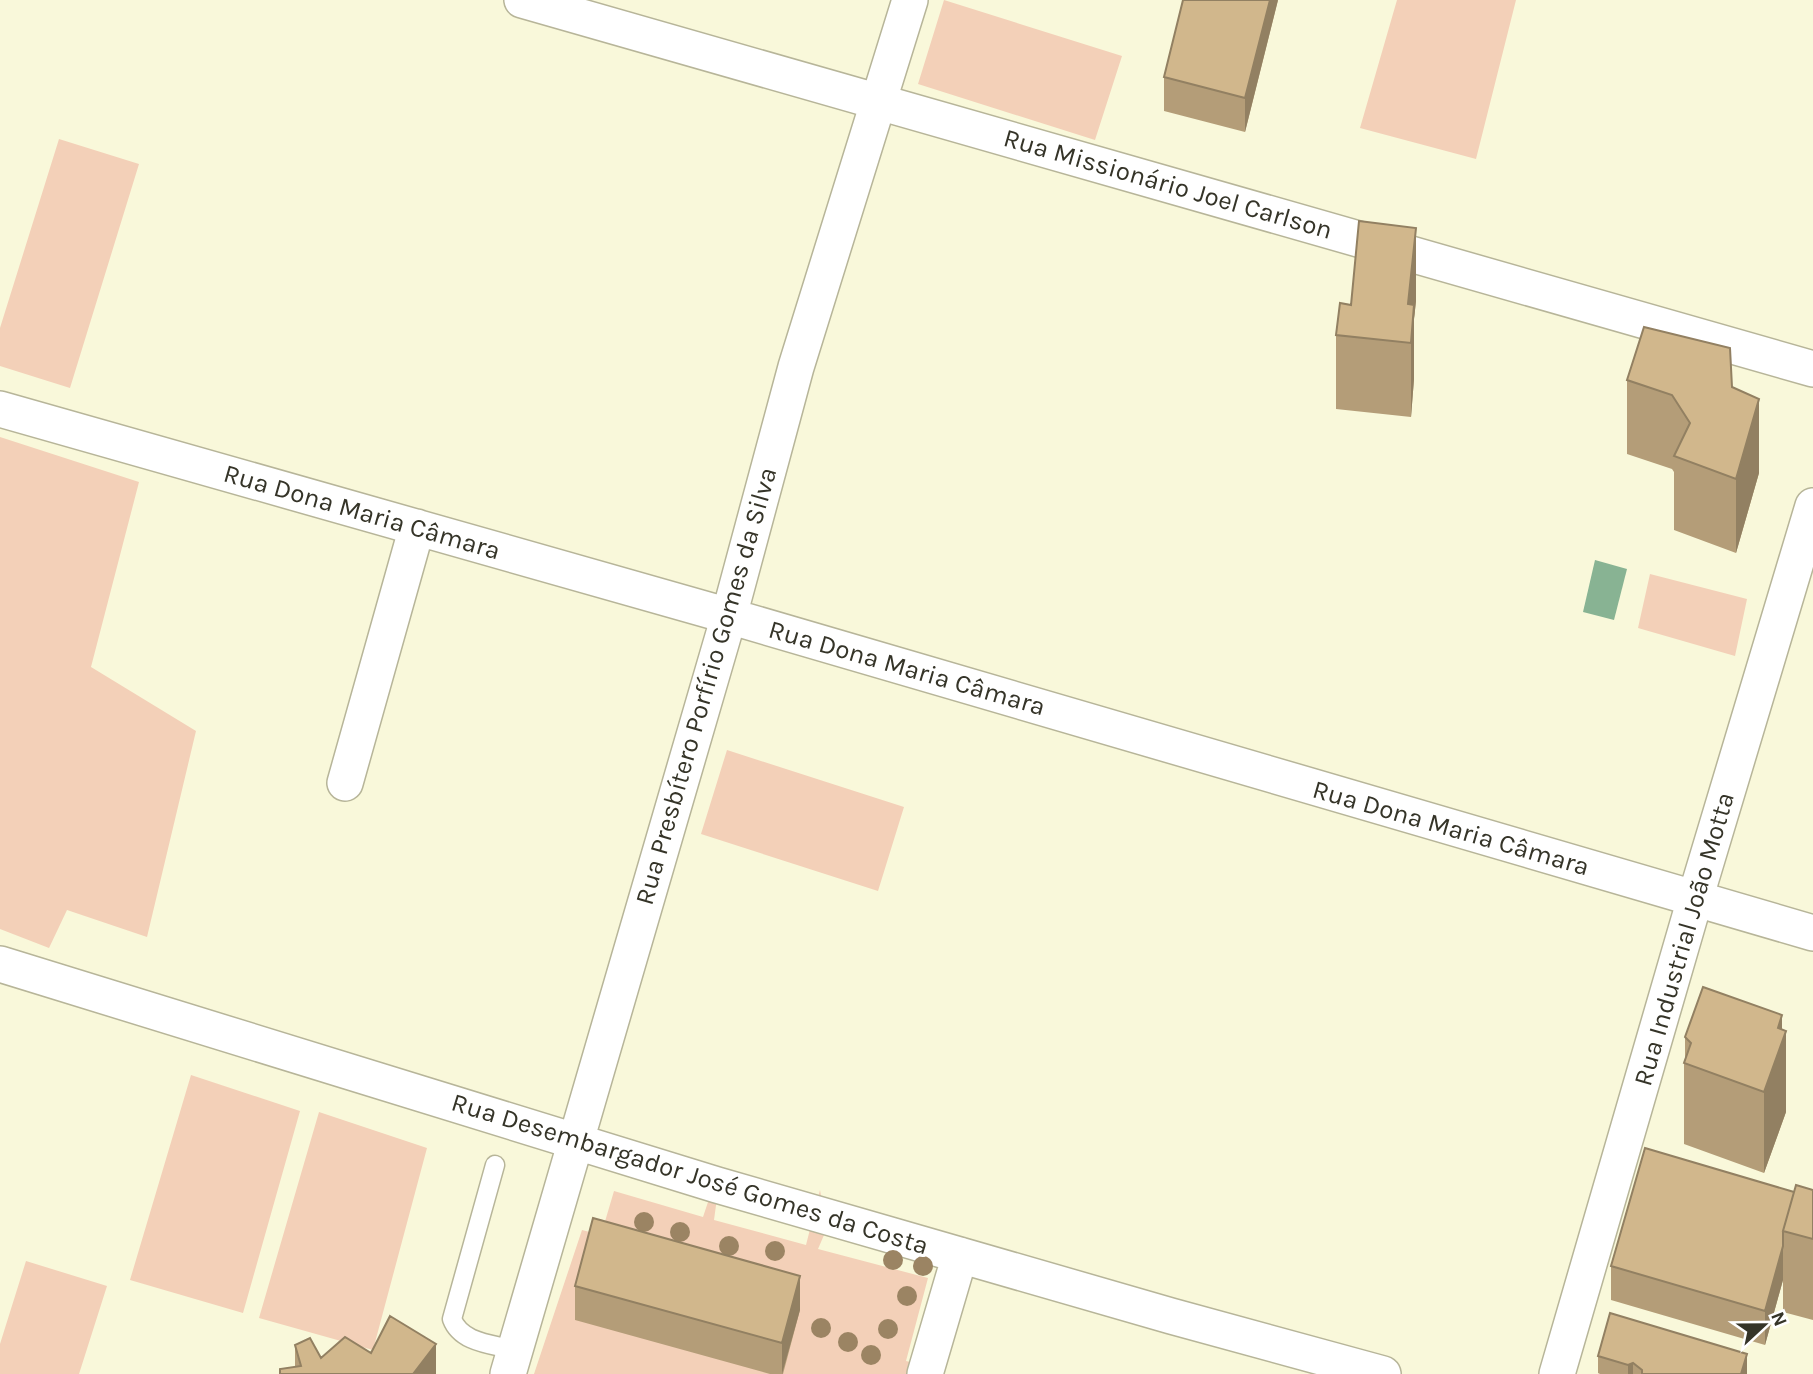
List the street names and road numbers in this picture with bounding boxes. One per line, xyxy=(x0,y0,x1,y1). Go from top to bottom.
street label: Rua Missionário Joel Carlson xyxy=(1000,122,1336,246)
street label: Rua Dona Maria Câmara xyxy=(220,458,504,566)
street label: Rua Presbítero Porfírio Gomes da Silva xyxy=(629,464,783,908)
street label: Rua Dona Maria Câmara xyxy=(765,614,1049,722)
street label: Rua Dona Maria Câmara xyxy=(1309,774,1593,882)
street label: Rua Industrial João Motta xyxy=(1627,789,1741,1089)
street label: Rua Desembargador José Gomes da Costa xyxy=(448,1087,932,1261)

